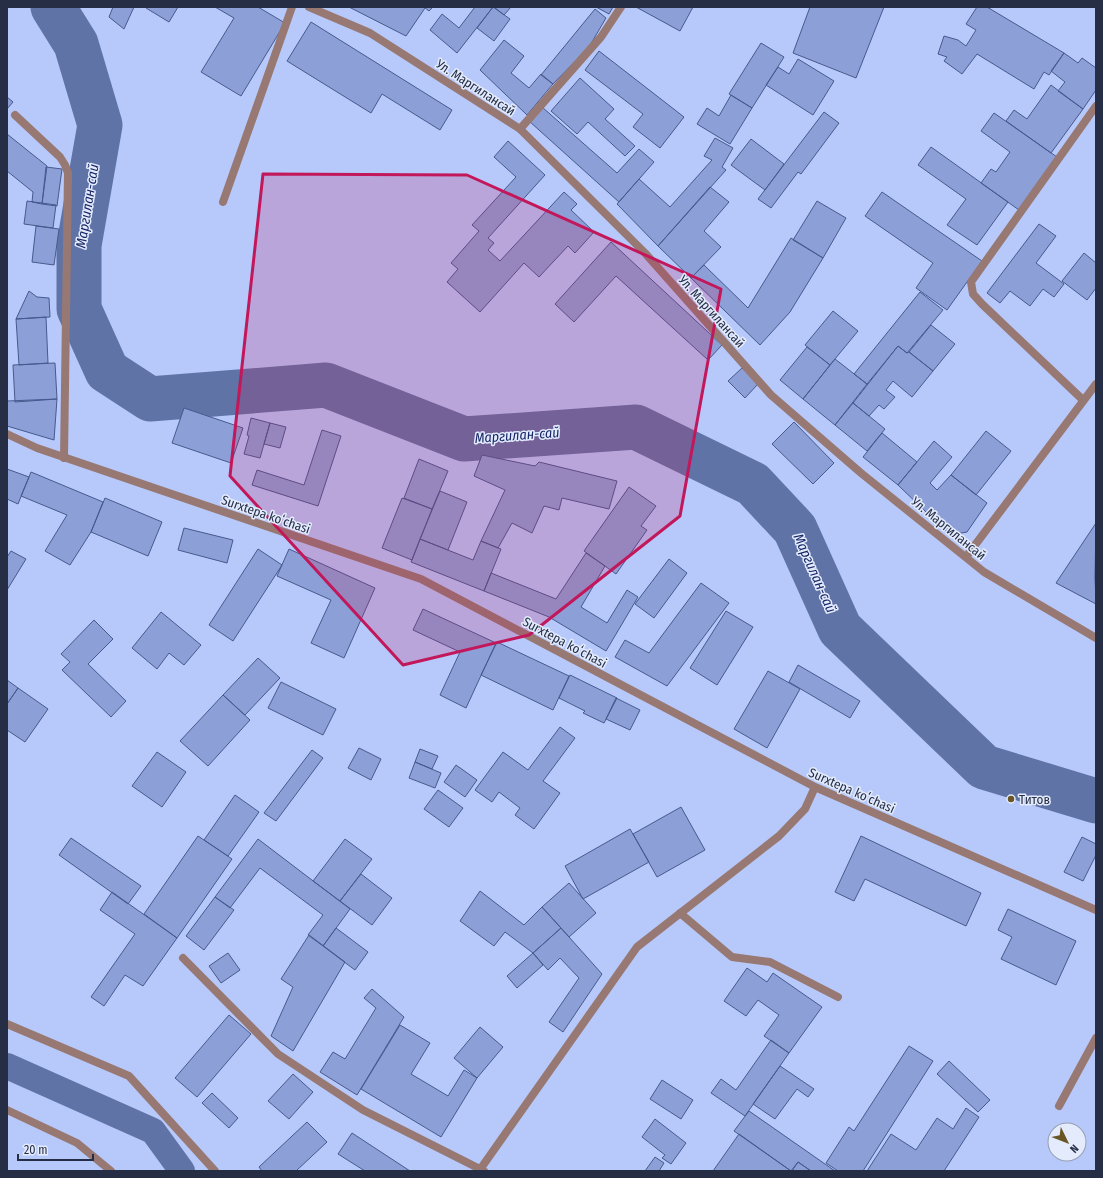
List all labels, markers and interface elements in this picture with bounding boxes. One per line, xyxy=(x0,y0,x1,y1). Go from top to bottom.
street label: Ул. Маргилансай xyxy=(432,56,518,119)
water label: Маргилан-сай xyxy=(72,163,103,249)
street label: Ул. Маргилансай xyxy=(675,272,748,350)
water label: Маргилан-сай xyxy=(474,424,560,447)
street label: Surxtepa koʻchasi xyxy=(219,492,312,537)
street label: Ул. Маргилансай xyxy=(908,493,989,563)
water label: Маргилан-сай xyxy=(790,531,840,615)
street label: Surxtepa koʻchasi xyxy=(520,614,609,671)
street label: Surxtepa koʻchasi xyxy=(806,765,897,816)
place label: Титов xyxy=(1019,792,1050,807)
marker: Титов xyxy=(1006,794,1016,804)
north arrow xyxy=(1047,1122,1087,1162)
scale bar xyxy=(18,1136,93,1162)
text: N xyxy=(1067,1142,1081,1155)
text: 20 m xyxy=(24,1143,48,1157)

